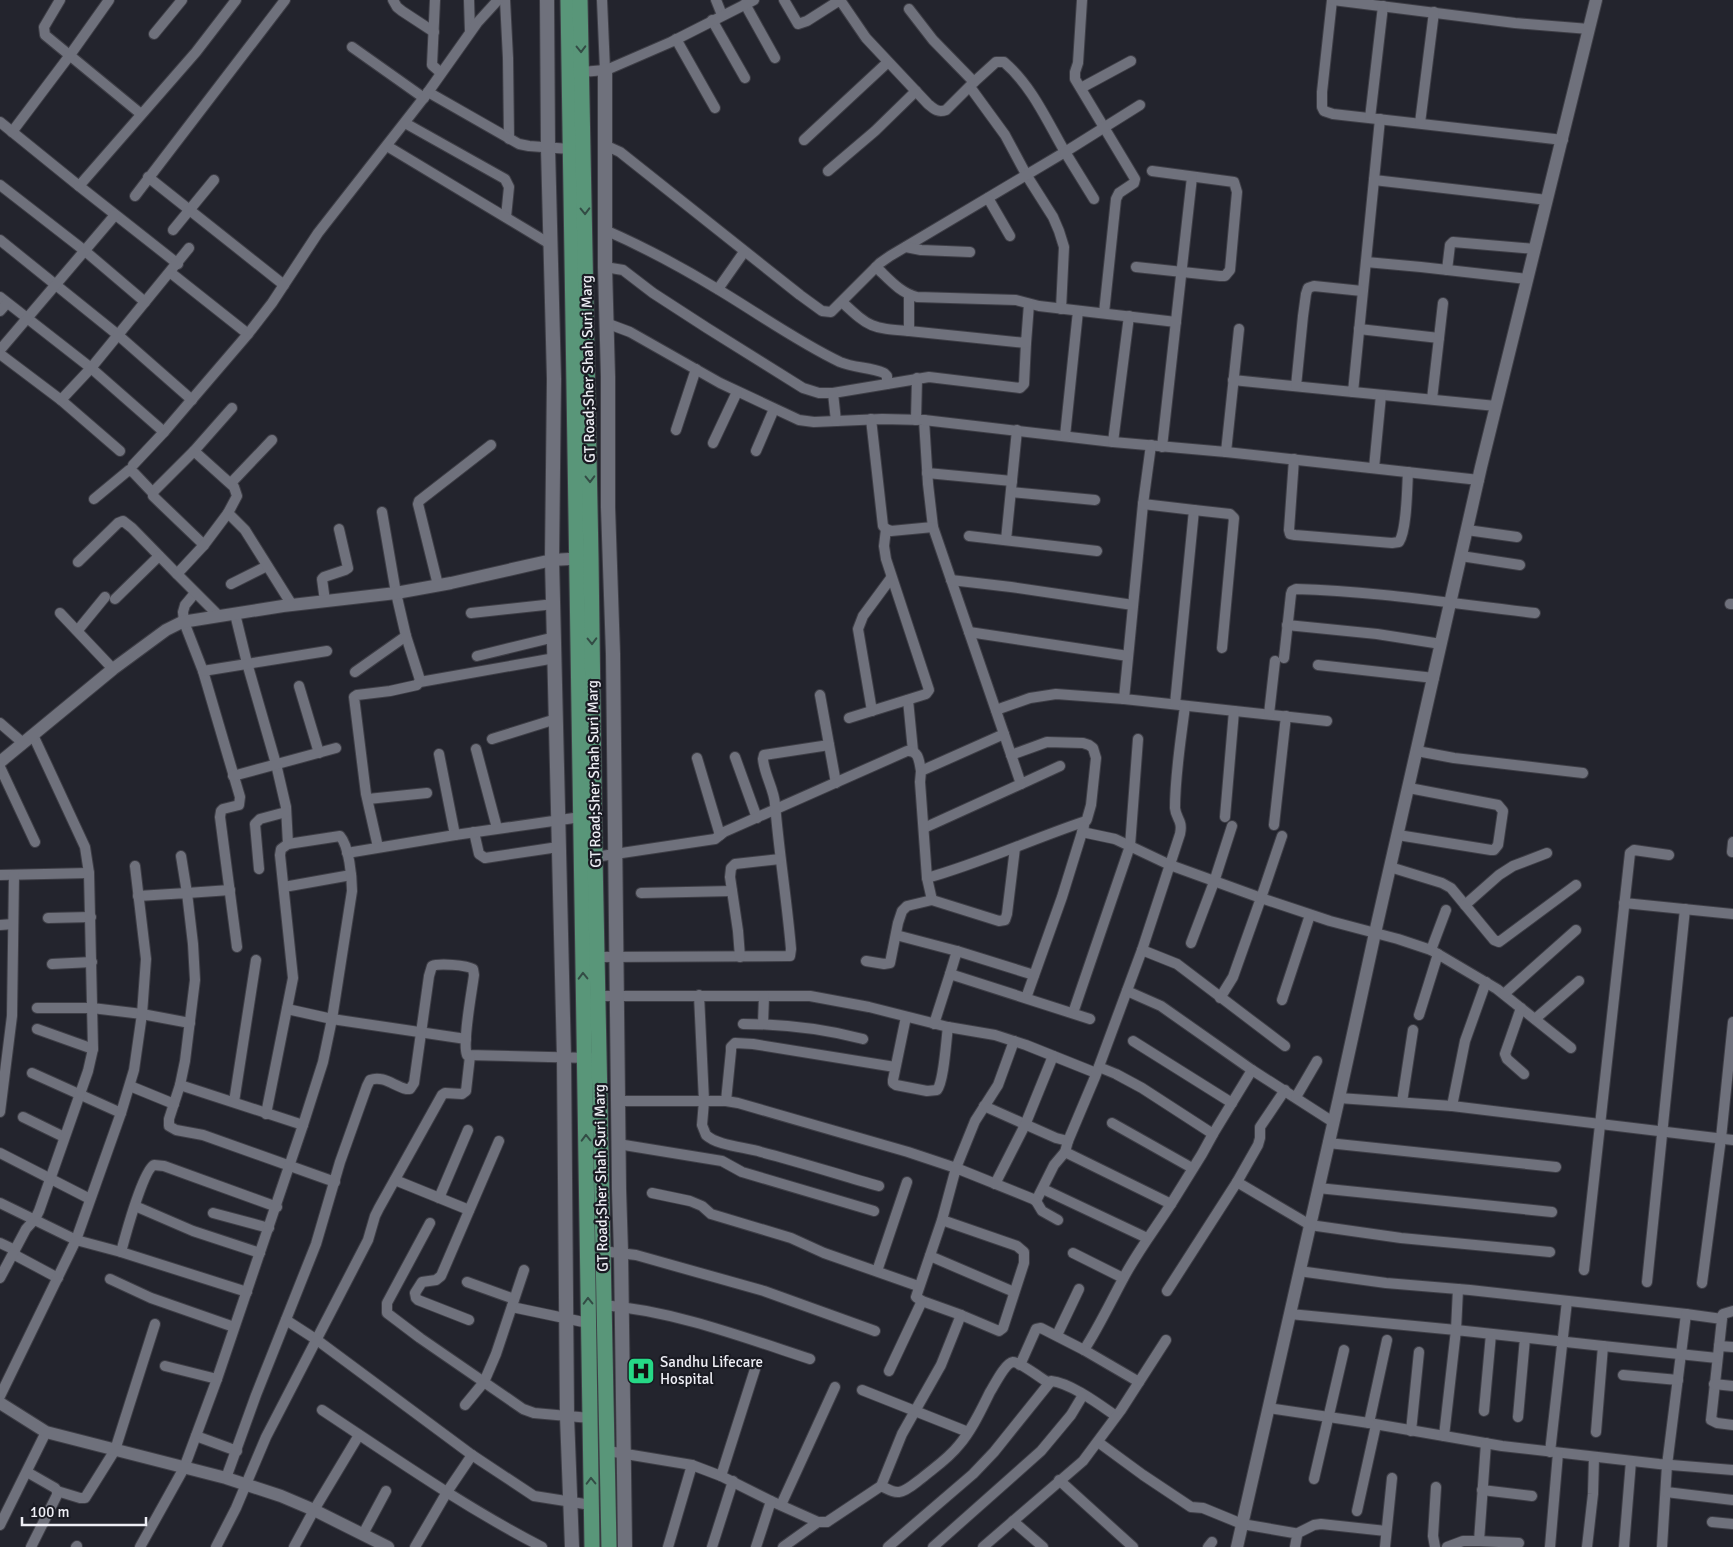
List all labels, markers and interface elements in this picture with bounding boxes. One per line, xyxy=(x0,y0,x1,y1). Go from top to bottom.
one-way arrow xyxy=(576,45,586,53)
one-way arrow xyxy=(579,207,590,215)
street label: GT Road;Sher Shah Suri Marg xyxy=(577,275,599,463)
one-way arrow xyxy=(585,475,595,483)
one-way arrow xyxy=(587,638,597,645)
street label: GT Road;Sher Shah Suri Marg xyxy=(583,680,605,868)
one-way arrow xyxy=(578,972,588,980)
street label: GT Road;Sher Shah Suri Marg xyxy=(590,1084,612,1272)
one-way arrow xyxy=(581,1134,591,1142)
one-way arrow xyxy=(583,1297,593,1304)
place label: Sandhu Lifecare Hospital xyxy=(660,1353,763,1388)
hospital icon: Sandhu Lifecare Hospital xyxy=(626,1356,656,1386)
one-way arrow xyxy=(586,1477,596,1484)
scale bar xyxy=(22,1494,146,1526)
text: 100 m xyxy=(30,1503,70,1521)

